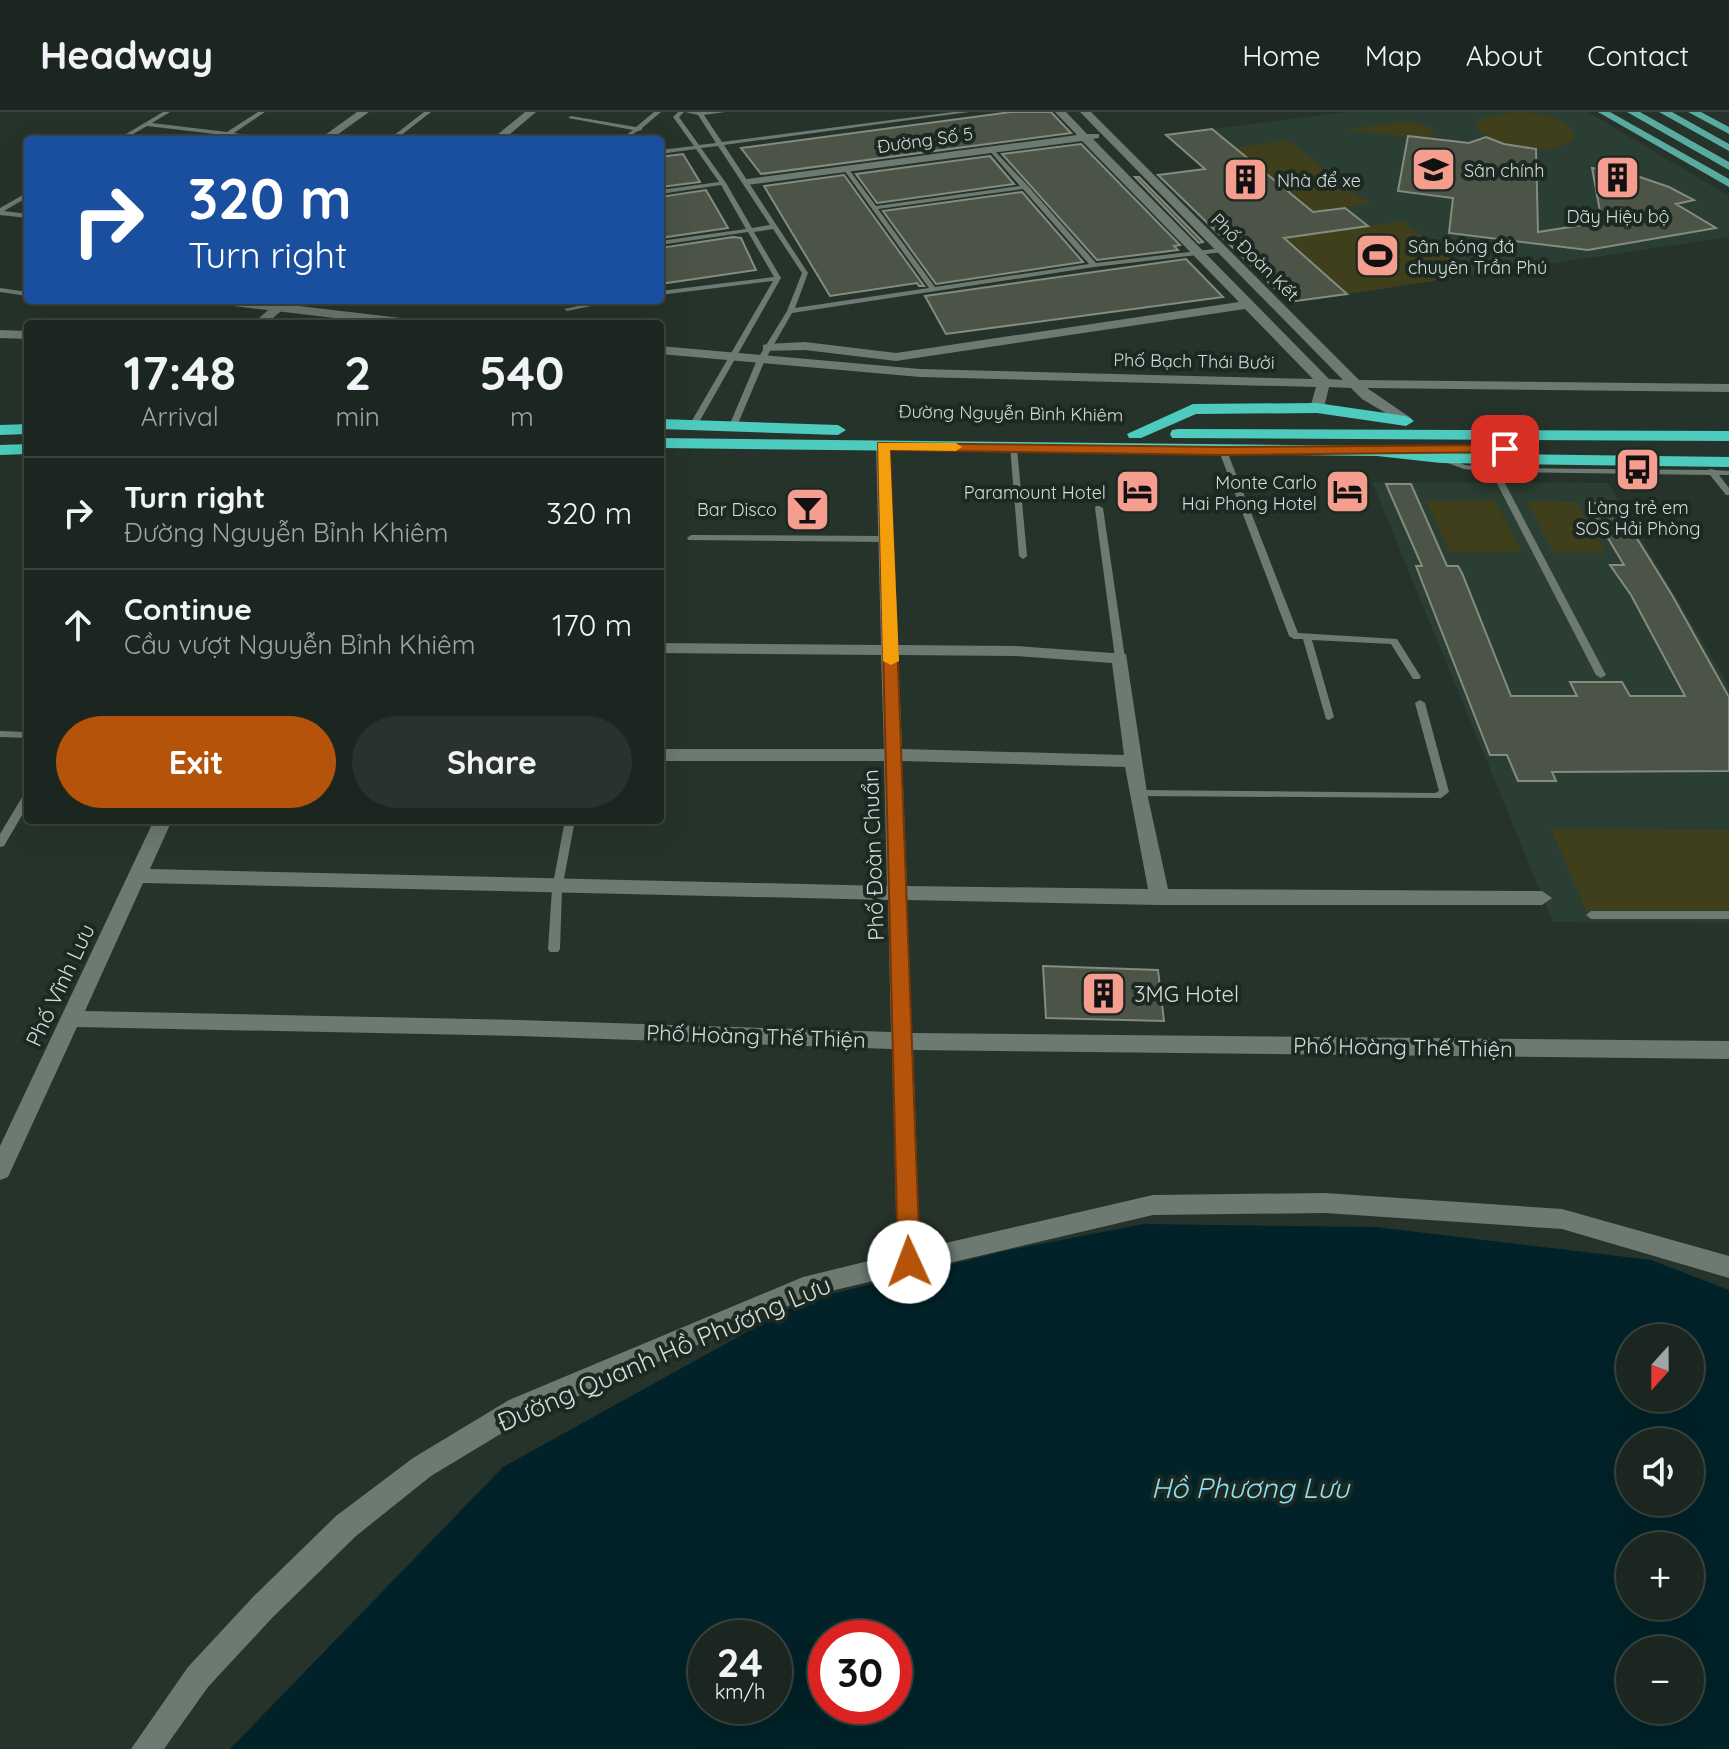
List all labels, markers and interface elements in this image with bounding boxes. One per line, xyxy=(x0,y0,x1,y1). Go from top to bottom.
text: Headway xyxy=(40,31,213,79)
text: Home xyxy=(1242,38,1321,73)
text: Map xyxy=(1365,38,1422,73)
text: About xyxy=(1466,38,1543,73)
text: Contact xyxy=(1587,38,1689,73)
street label: Đường Số 5 xyxy=(876,122,974,158)
school or university icon: Sân chính xyxy=(1409,146,1457,194)
building icon: Dãy Hiệu bộ xyxy=(1594,154,1642,202)
building icon: Nhà để xe xyxy=(1222,156,1270,204)
place label: Sân chính xyxy=(1464,159,1544,182)
text: 320 m xyxy=(188,163,352,233)
icon: right xyxy=(56,168,160,272)
place label: Nhà để xe xyxy=(1277,169,1361,192)
place label: Dãy Hiệu bộ xyxy=(1567,205,1669,228)
street label: Phố Đoàn Kết xyxy=(1206,208,1304,306)
text: Turn right xyxy=(188,232,347,277)
sports icon: Sân bóng đá chuyên Trần Phú xyxy=(1353,232,1401,280)
place label: Sân bóng đá chuyên Trần Phú xyxy=(1408,235,1547,279)
text: 17:48 xyxy=(123,342,236,402)
text: 2 xyxy=(344,342,371,402)
text: 540 xyxy=(479,342,565,402)
street label: Phố Bạch Thái Bưởi xyxy=(1113,348,1275,374)
text: Arrival xyxy=(141,400,219,433)
text: min xyxy=(335,400,380,433)
text: m xyxy=(510,400,534,433)
street label: Đường Nguyễn Bình Khiêm xyxy=(899,400,1123,426)
pin xyxy=(1471,415,1539,483)
icon: arrive xyxy=(1483,427,1527,471)
bus stop icon: Làng trẻ em SOS Hải Phòng xyxy=(1614,445,1662,493)
hotel icon: Paramount Hotel xyxy=(1113,468,1161,516)
hotel icon: Monte Carlo Hai Phong Hotel xyxy=(1324,468,1372,516)
place label: Monte Carlo Hai Phong Hotel xyxy=(1182,471,1317,515)
text: Turn right xyxy=(124,478,265,516)
place label: Paramount Hotel xyxy=(964,481,1106,504)
bar icon: Bar Disco xyxy=(784,485,832,533)
icon: right xyxy=(56,491,100,535)
text: 320 m xyxy=(546,494,632,532)
place label: Làng trẻ em SOS Hải Phòng xyxy=(1575,496,1701,540)
place label: Bar Disco xyxy=(697,498,777,521)
text: Đường Nguyễn Bỉnh Khiêm xyxy=(124,516,448,549)
text: Continue xyxy=(124,590,252,628)
icon: ahead xyxy=(56,603,100,647)
text: 170 m xyxy=(552,606,632,644)
text: Cầu vượt Nguyễn Bỉnh Khiêm xyxy=(124,628,475,661)
button: Exit xyxy=(56,716,336,808)
button: Share xyxy=(352,716,632,808)
street label: Phố Đoàn Chuẩn xyxy=(856,769,890,941)
street label: Phố Vĩnh Lưu xyxy=(19,919,101,1051)
building icon: 3MG Hotel xyxy=(1079,970,1127,1018)
place label: 3MG Hotel xyxy=(1134,980,1239,1008)
street label: Phố Hoàng Thế Thiện xyxy=(646,1018,866,1054)
street label: Phố Hoàng Thế Thiện xyxy=(1293,1031,1513,1063)
position arrow xyxy=(867,1220,951,1304)
street label: Đường Quanh Hồ Phương Lưu xyxy=(492,1268,836,1438)
north arrow xyxy=(1616,1324,1704,1412)
map controls xyxy=(1616,1324,1704,1724)
button: sound xyxy=(1616,1428,1704,1516)
water label: Hồ Phương Lưu xyxy=(1151,1470,1351,1505)
button: + xyxy=(1616,1532,1704,1620)
speed limit sign: 30 xyxy=(808,1620,912,1724)
button: − xyxy=(1616,1636,1704,1724)
text: 24 xyxy=(717,1637,763,1687)
text: km/h xyxy=(715,1679,765,1704)

